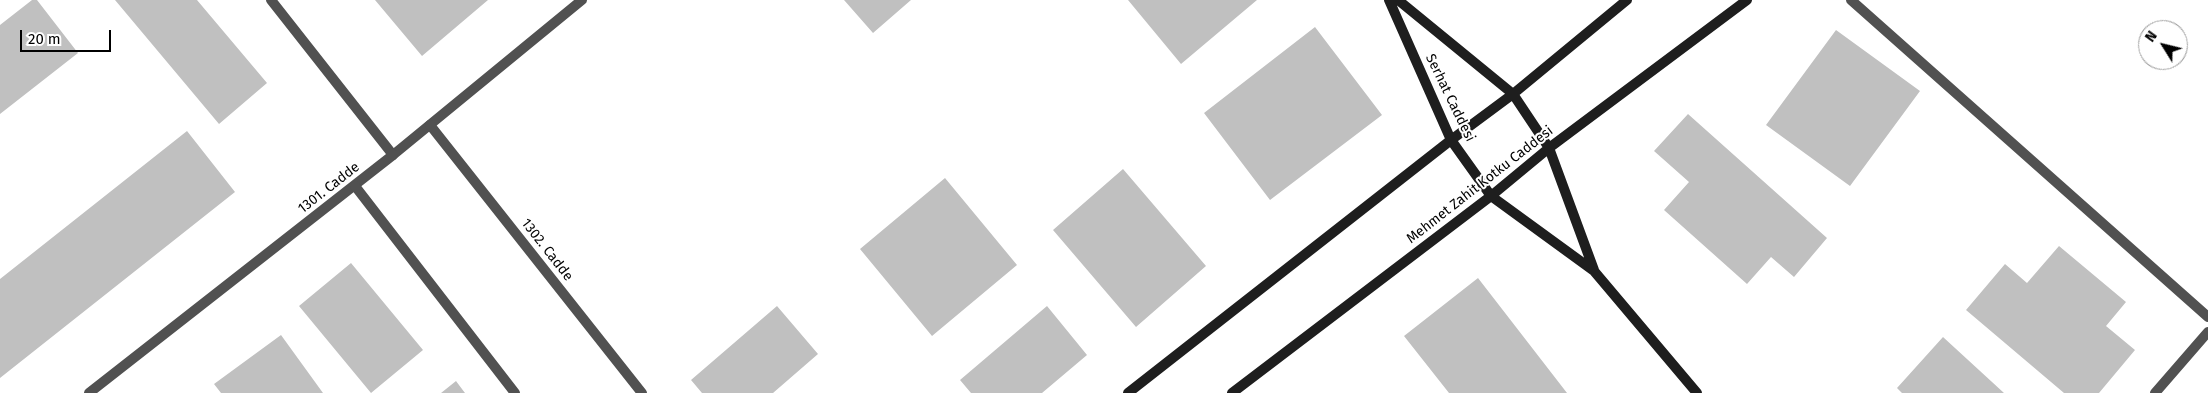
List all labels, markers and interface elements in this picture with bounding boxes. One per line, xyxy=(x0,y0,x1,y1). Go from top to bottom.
scale bar xyxy=(22,20,114,52)
north arrow xyxy=(2138,20,2188,70)
text: N xyxy=(2142,28,2161,45)
text: 20 m xyxy=(28,30,61,48)
street label: Serhat Caddesi xyxy=(1422,51,1478,145)
street label: Mehmet Zahit Kotku Caddesi xyxy=(1403,123,1557,247)
street label: 1301. Cadde xyxy=(295,159,363,217)
street label: 1302. Cadde xyxy=(517,216,577,284)

